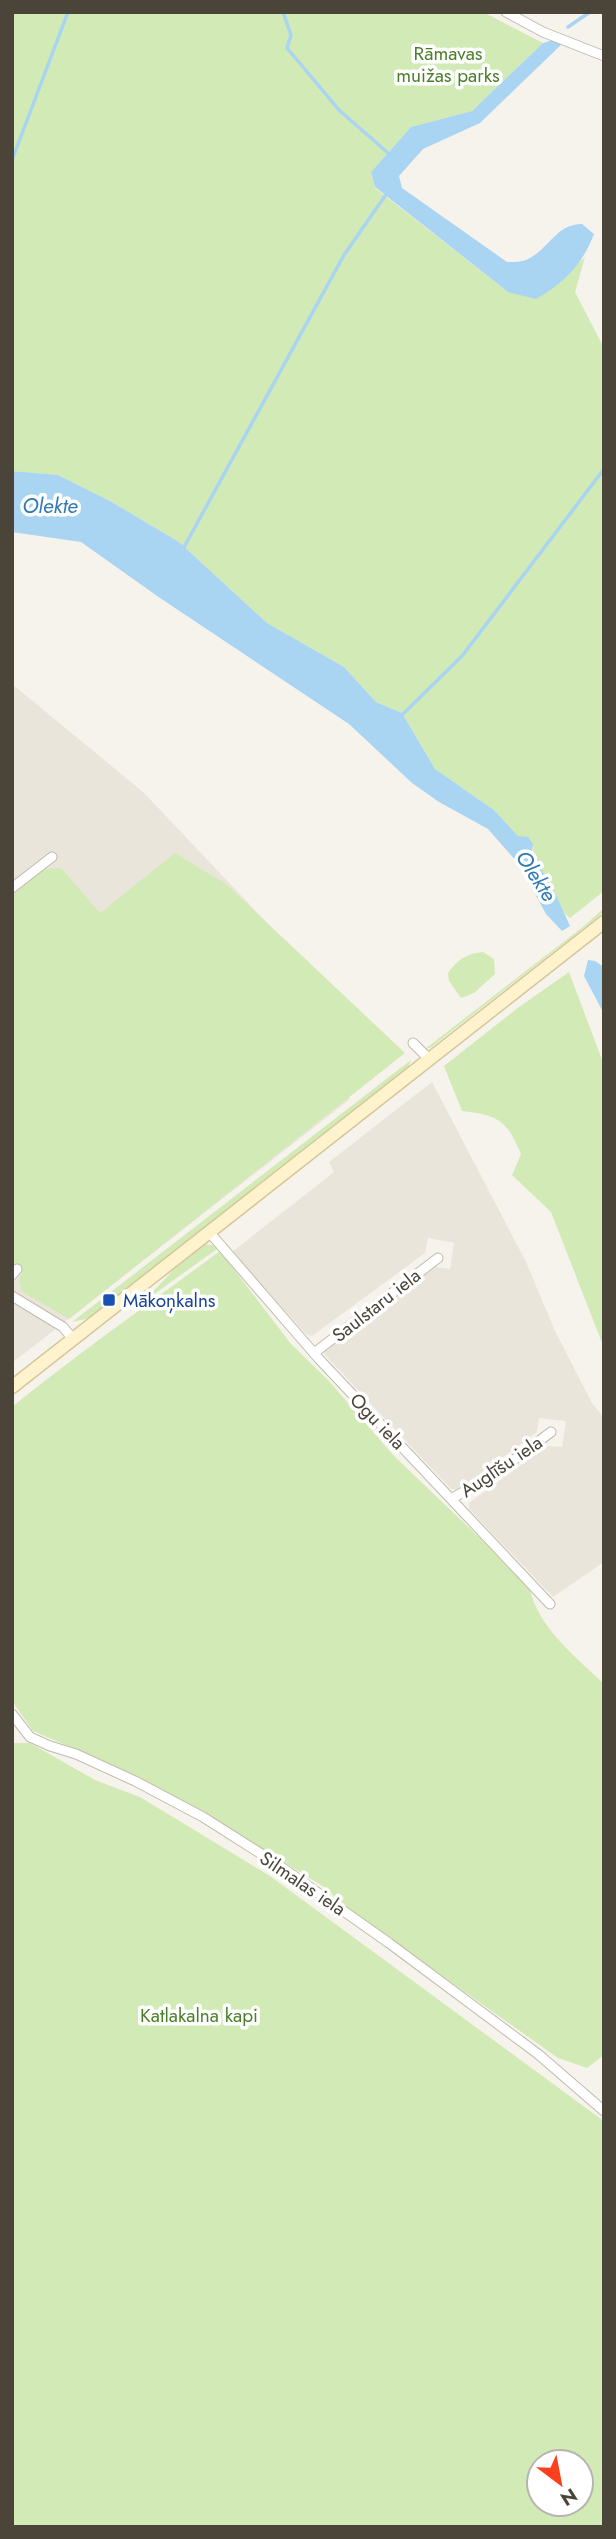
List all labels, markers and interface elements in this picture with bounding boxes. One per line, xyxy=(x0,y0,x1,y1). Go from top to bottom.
park label: Rāmavas muižas parks xyxy=(396,40,500,89)
water label: Olekte xyxy=(22,491,78,521)
water label: Olekte xyxy=(508,844,564,908)
street label: Saulstaru iela xyxy=(326,1262,426,1349)
place label: Mākoņkalns xyxy=(123,1287,216,1314)
marker: Mākoņkalns xyxy=(101,1292,117,1308)
street label: Ogu iela xyxy=(344,1387,412,1456)
street label: Auglīšu iela xyxy=(455,1429,548,1504)
street label: Silmalas iela xyxy=(254,1845,351,1922)
park label: Katlakalna kapi xyxy=(140,2002,258,2029)
north arrow xyxy=(525,2448,595,2518)
text: N xyxy=(555,2482,582,2512)

